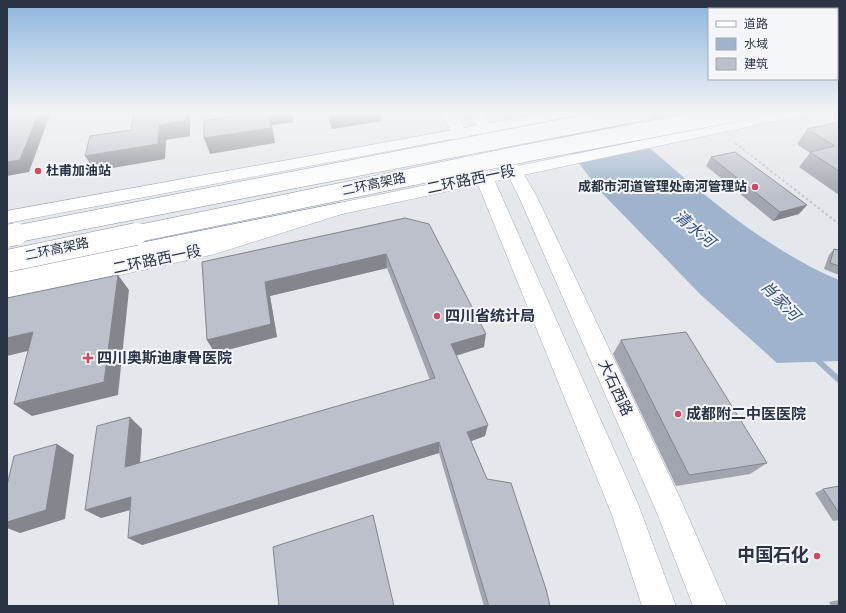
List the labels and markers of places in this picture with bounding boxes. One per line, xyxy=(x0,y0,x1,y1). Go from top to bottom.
place label: 杜甫加油站 xyxy=(46,163,111,178)
marker: 杜甫加油站 xyxy=(33,166,43,176)
place label: 成都市河道管理处南河管理站 xyxy=(578,179,747,194)
marker: 成都市河道管理处南河管理站 xyxy=(750,182,760,192)
place label: 四川省统计局 xyxy=(445,308,535,324)
marker: 四川省统计局 xyxy=(432,311,442,321)
place label: 四川奥斯迪康骨医院 xyxy=(97,350,232,366)
marker: 四川奥斯迪康骨医院 xyxy=(82,352,94,364)
place label: 成都附二中医医院 xyxy=(686,405,806,422)
marker: 成都附二中医医院 xyxy=(673,409,683,419)
place label: 中国石化 xyxy=(737,545,809,565)
marker: 中国石化 xyxy=(812,551,822,561)

